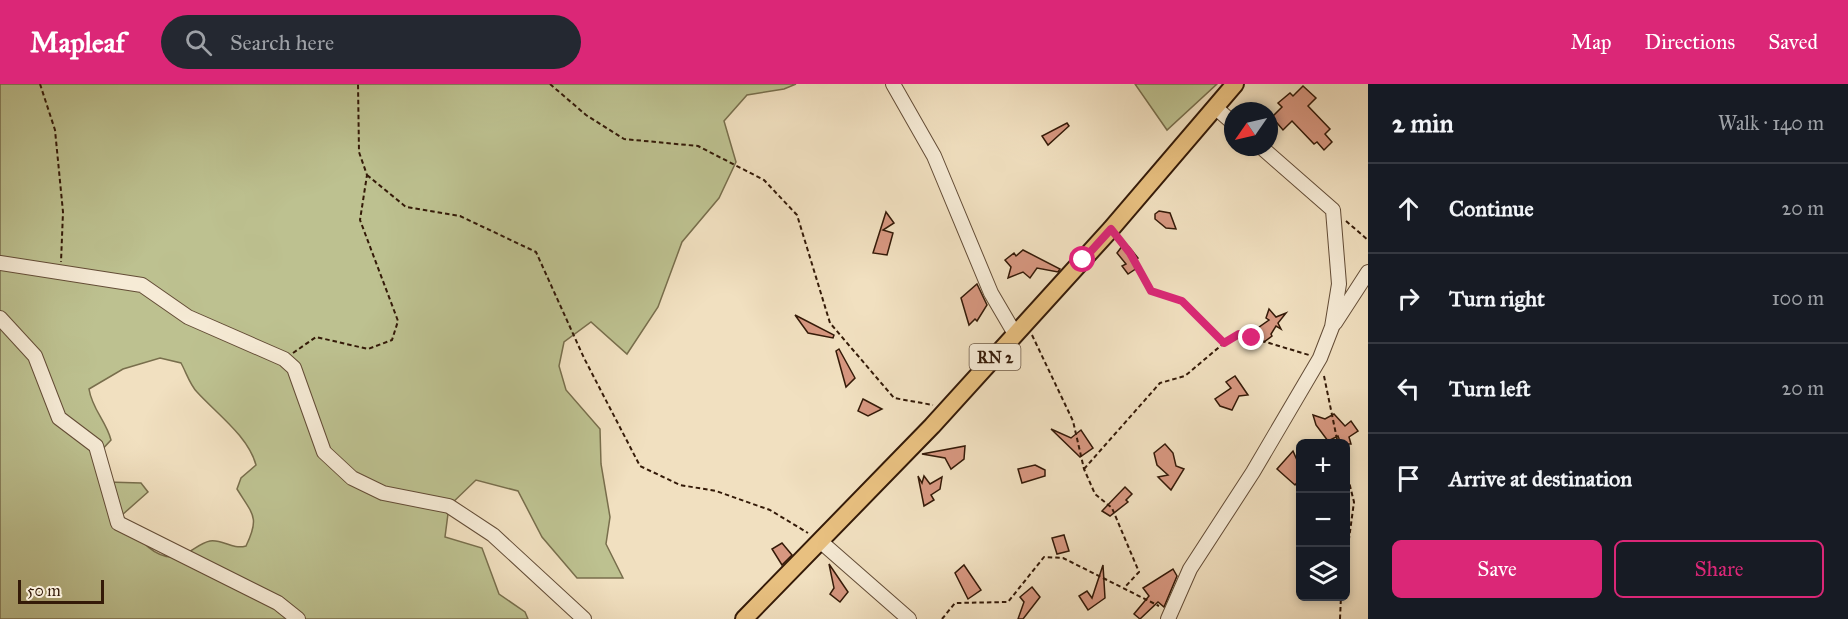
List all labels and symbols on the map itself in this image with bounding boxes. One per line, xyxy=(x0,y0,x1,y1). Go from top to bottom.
north arrow xyxy=(1224,102,1278,156)
route start xyxy=(1069,246,1095,272)
route end xyxy=(1238,324,1264,350)
road number: RN 2 xyxy=(970,344,1020,370)
scale bar xyxy=(18,577,104,604)

